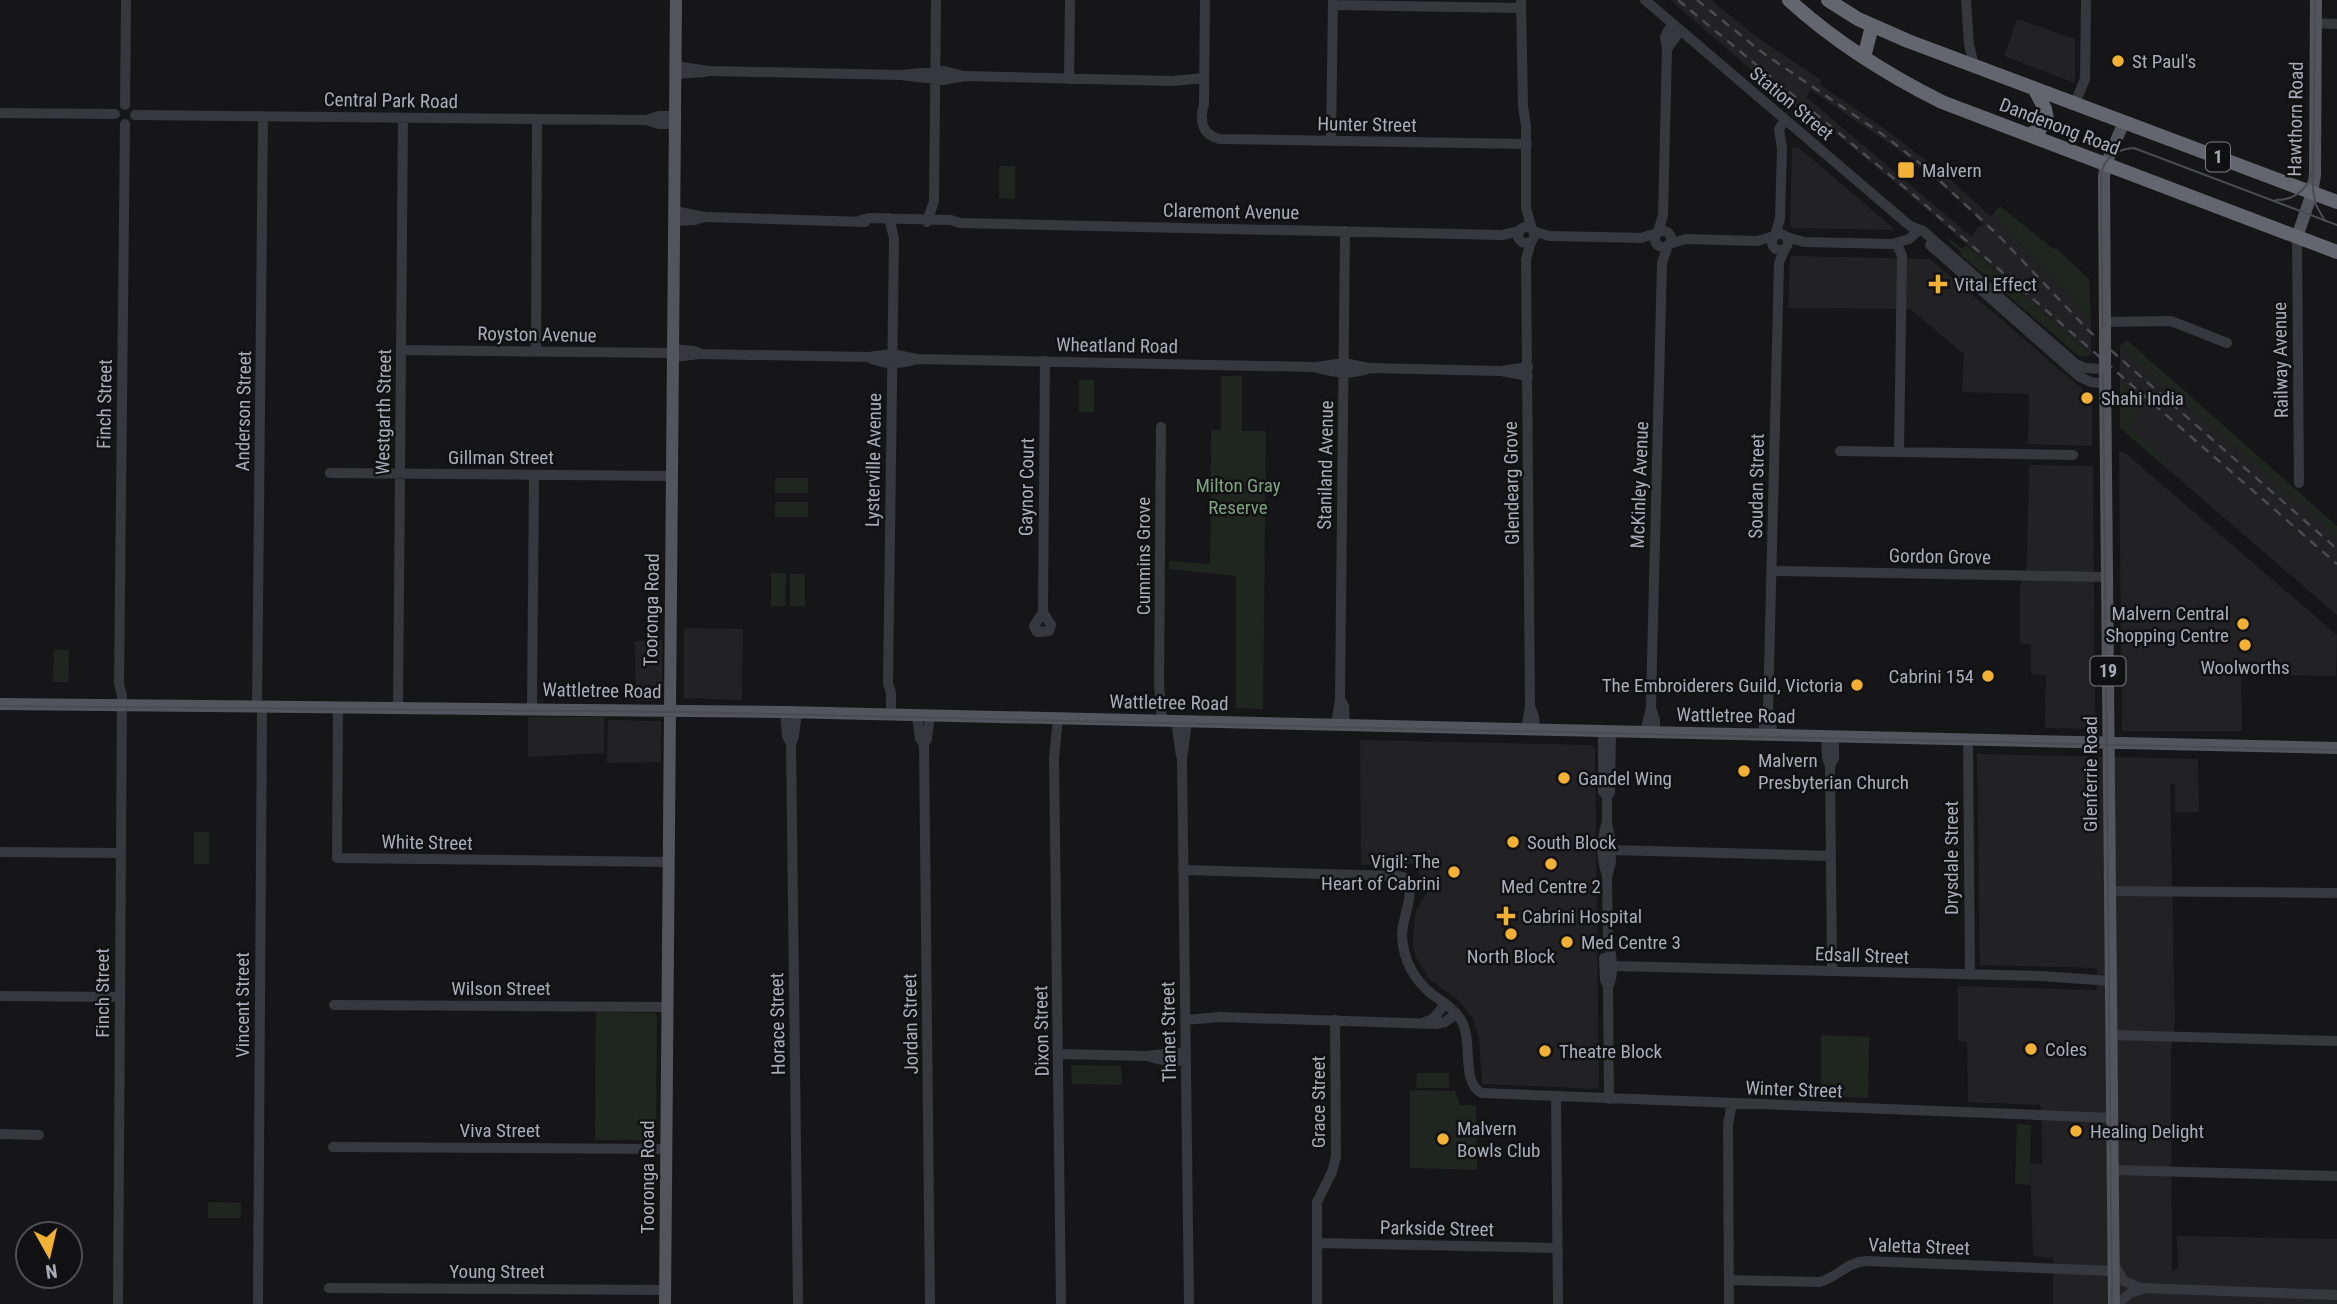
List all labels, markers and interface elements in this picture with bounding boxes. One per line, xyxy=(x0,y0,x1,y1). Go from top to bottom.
place label: St Paul's xyxy=(2132,50,2196,73)
marker: St Paul's xyxy=(2110,53,2126,69)
street label: Hawthorn Road xyxy=(2283,61,2308,177)
street label: Station Street xyxy=(1745,62,1838,145)
street label: Central Park Road xyxy=(324,88,458,113)
street label: Dandenong Road xyxy=(1996,93,2123,160)
street label: Hunter Street xyxy=(1317,112,1417,137)
road number: 1 xyxy=(2206,142,2230,172)
place label: Malvern xyxy=(1922,159,1982,182)
marker: Malvern xyxy=(1896,160,1916,180)
street label: Claremont Avenue xyxy=(1163,199,1300,224)
place label: Vital Effect xyxy=(1954,273,2037,296)
marker: Vital Effect xyxy=(1928,274,1948,294)
street label: Railway Avenue xyxy=(2268,302,2293,418)
street label: Royston Avenue xyxy=(477,322,597,347)
street label: Wheatland Road xyxy=(1056,333,1178,358)
street label: Westgarth Street xyxy=(371,349,396,475)
street label: Anderson Street xyxy=(231,351,256,471)
street label: Finch Street xyxy=(92,359,117,449)
place label: Shahi India xyxy=(2101,387,2184,410)
marker: Shahi India xyxy=(2079,390,2095,406)
street label: Lysterville Avenue xyxy=(861,393,886,527)
street label: Staniland Avenue xyxy=(1313,400,1338,530)
street label: Glendearg Grove xyxy=(1499,421,1524,545)
street label: McKinley Avenue xyxy=(1626,421,1653,549)
street label: Soudan Street xyxy=(1744,433,1769,539)
street label: Gaynor Court xyxy=(1014,438,1039,536)
street label: Gillman Street xyxy=(448,446,554,469)
park label: Milton Gray Reserve xyxy=(1195,474,1281,519)
street label: Cummins Grove xyxy=(1132,497,1155,615)
street label: Gordon Grove xyxy=(1889,544,1991,569)
street label: Tooronga Road xyxy=(639,553,664,667)
place label: Malvern Central Shopping Centre xyxy=(2105,602,2229,647)
marker: Malvern Central Shopping Centre xyxy=(2235,616,2251,632)
marker: Woolworths xyxy=(2237,637,2253,653)
road number: 19 xyxy=(2090,656,2126,686)
place label: Woolworths xyxy=(2200,656,2290,679)
place label: Cabrini 154 xyxy=(1889,665,1974,688)
marker: Cabrini 154 xyxy=(1980,668,1996,684)
place label: The Embroiderers Guild, Victoria xyxy=(1602,674,1843,697)
marker: The Embroiderers Guild, Victoria xyxy=(1849,677,1865,693)
street label: Wattletree Road xyxy=(542,678,662,703)
street label: Wattletree Road xyxy=(1109,690,1229,715)
street label: Wattletree Road xyxy=(1676,703,1796,728)
street label: Glenferrie Road xyxy=(2079,716,2102,832)
place label: Malvern Presbyterian Church xyxy=(1758,749,1909,794)
marker: Malvern Presbyterian Church xyxy=(1736,763,1752,779)
place label: Gandel Wing xyxy=(1578,767,1672,790)
marker: Gandel Wing xyxy=(1556,770,1572,786)
street label: Drysdale Street xyxy=(1940,801,1963,915)
street label: White Street xyxy=(381,830,473,855)
place label: South Block xyxy=(1527,831,1617,854)
marker: South Block xyxy=(1505,834,1521,850)
place label: Vigil: The Heart of Cabrini xyxy=(1321,850,1440,895)
marker: Med Centre 2 xyxy=(1543,856,1559,872)
marker: Vigil: The Heart of Cabrini xyxy=(1446,864,1462,880)
place label: Med Centre 2 xyxy=(1501,875,1601,898)
place label: Cabrini Hospital xyxy=(1522,905,1642,928)
marker: Cabrini Hospital xyxy=(1496,906,1516,926)
marker: North Block xyxy=(1503,926,1519,942)
place label: Med Centre 3 xyxy=(1581,931,1681,954)
marker: Med Centre 3 xyxy=(1559,934,1575,950)
street label: Edsall Street xyxy=(1815,942,1909,969)
place label: North Block xyxy=(1467,945,1556,968)
street label: Finch Street xyxy=(91,948,114,1038)
street label: Vincent Street xyxy=(231,952,254,1058)
street label: Horace Street xyxy=(765,973,790,1075)
street label: Jordan Street xyxy=(898,973,923,1075)
street label: Wilson Street xyxy=(451,977,551,1000)
street label: Thanet Street xyxy=(1156,981,1181,1083)
street label: Dixon Street xyxy=(1029,985,1054,1077)
place label: Coles xyxy=(2045,1038,2087,1061)
place label: Theatre Block xyxy=(1559,1040,1663,1063)
marker: Coles xyxy=(2023,1041,2039,1057)
marker: Theatre Block xyxy=(1537,1043,1553,1059)
street label: Grace Street xyxy=(1307,1056,1330,1148)
street label: Winter Street xyxy=(1745,1076,1843,1103)
place label: Malvern Bowls Club xyxy=(1457,1117,1540,1162)
street label: Viva Street xyxy=(460,1119,540,1142)
street label: Tooronga Road xyxy=(636,1120,659,1234)
place label: Healing Delight xyxy=(2090,1120,2204,1143)
marker: Healing Delight xyxy=(2068,1123,2084,1139)
marker: Malvern Bowls Club xyxy=(1435,1131,1451,1147)
street label: Parkside Street xyxy=(1380,1216,1494,1241)
north arrow xyxy=(14,1220,84,1290)
street label: Valetta Street xyxy=(1868,1233,1970,1260)
text: N xyxy=(44,1259,59,1284)
street label: Young Street xyxy=(449,1260,545,1283)

